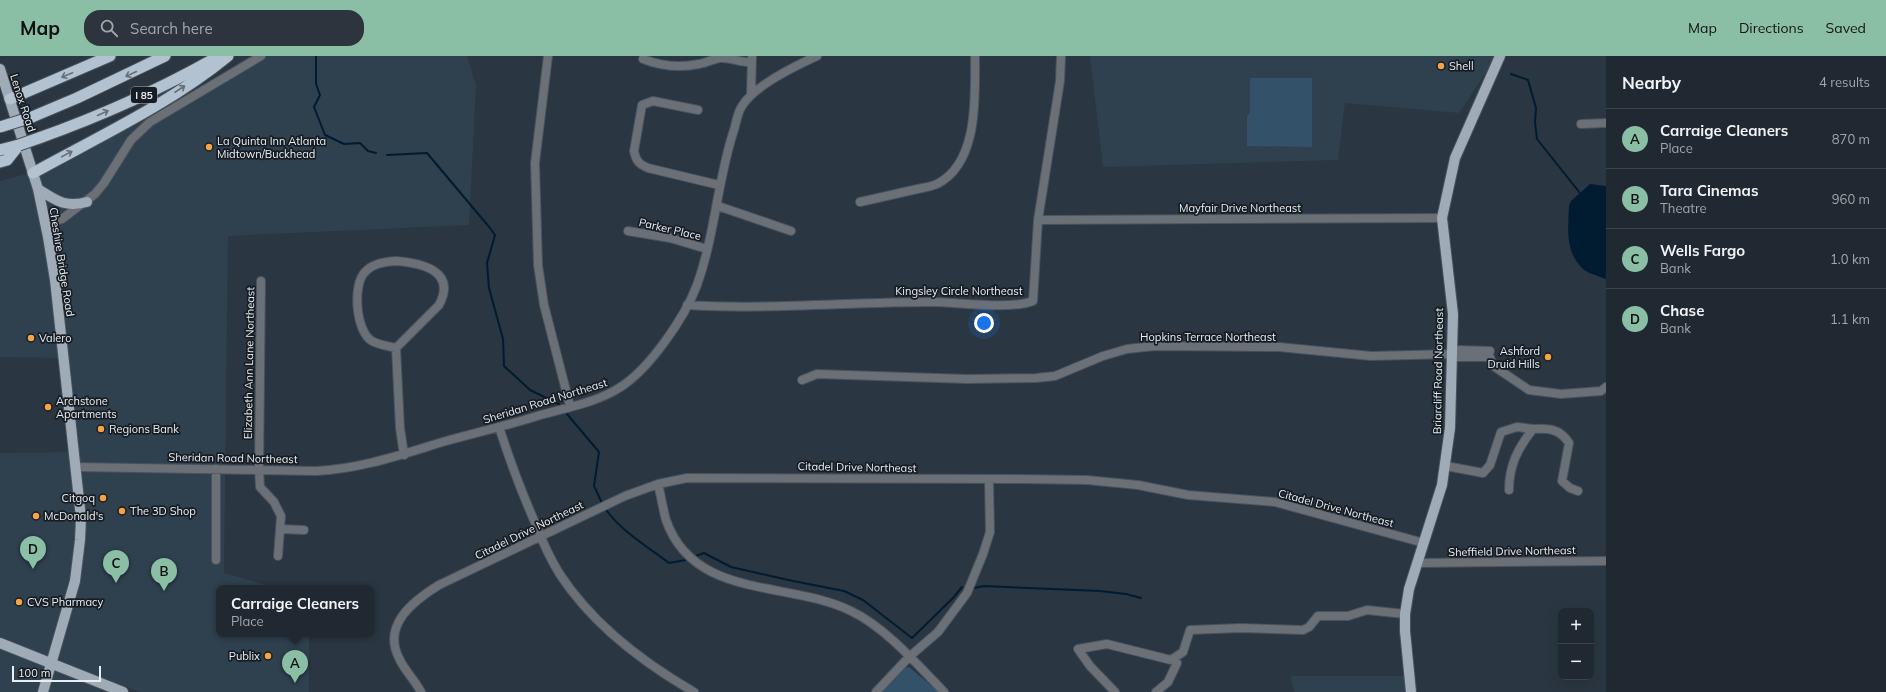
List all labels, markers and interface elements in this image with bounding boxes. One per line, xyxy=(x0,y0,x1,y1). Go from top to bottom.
search box xyxy=(84,10,364,46)
text: Map xyxy=(20,16,60,40)
icon: search xyxy=(98,17,120,39)
text: Search here xyxy=(130,19,213,38)
text: Map xyxy=(1688,19,1717,37)
text: Directions xyxy=(1739,19,1804,37)
text: Saved xyxy=(1826,19,1866,37)
place label: Shell xyxy=(1449,59,1474,73)
marker: Shell xyxy=(1436,61,1446,71)
one-way arrow xyxy=(61,71,73,79)
one-way arrow xyxy=(125,71,137,78)
street label: Lenox Road xyxy=(7,72,39,134)
text: Nearby xyxy=(1622,72,1681,93)
text: 4 results xyxy=(1819,74,1870,90)
one-way arrow xyxy=(174,85,186,93)
road number: I 85 xyxy=(131,87,157,103)
one-way arrow xyxy=(97,109,109,117)
text: Carraige Cleaners xyxy=(1660,121,1788,140)
text: A xyxy=(1630,131,1640,147)
text: 870 m xyxy=(1832,131,1870,147)
place label: La Quinta Inn Atlanta Midtown/Buckhead xyxy=(217,134,326,161)
text: Place xyxy=(1660,140,1693,156)
marker: La Quinta Inn Atlanta Midtown/Buckhead xyxy=(204,142,214,152)
one-way arrow xyxy=(61,150,73,157)
text: Tara Cinemas xyxy=(1660,181,1758,200)
text: B xyxy=(1631,191,1639,207)
text: 960 m xyxy=(1832,191,1870,207)
text: Theatre xyxy=(1660,200,1707,216)
street label: Mayfair Drive Northeast xyxy=(1179,201,1301,215)
street label: Cheshire Bridge Road xyxy=(46,206,78,318)
street label: Parker Place xyxy=(637,215,703,243)
text: Wells Fargo xyxy=(1660,241,1745,260)
text: C xyxy=(1631,251,1639,267)
text: 1.0 km xyxy=(1830,251,1870,267)
text: Bank xyxy=(1660,260,1691,276)
street label: Kingsley Circle Northeast xyxy=(895,284,1023,298)
street label: Elizabeth Ann Lane Northeast xyxy=(241,287,257,439)
text: Chase xyxy=(1660,301,1704,320)
street label: Briarcliff Road Northeast xyxy=(1430,308,1446,434)
text: D xyxy=(1630,311,1640,327)
text: 1.1 km xyxy=(1830,311,1870,327)
your location xyxy=(974,313,994,333)
text: Bank xyxy=(1660,320,1691,336)
street label: Hopkins Terrace Northeast xyxy=(1140,330,1276,344)
place label: Valero xyxy=(39,331,71,345)
marker: Valero xyxy=(26,333,36,343)
place label: Ashford Druid Hills xyxy=(1488,344,1540,371)
marker: Ashford Druid Hills xyxy=(1543,352,1553,362)
street label: Sheridan Road Northeast xyxy=(481,375,609,427)
place label: Archstone Apartments xyxy=(56,394,117,421)
marker: Archstone Apartments xyxy=(43,402,53,412)
place label: Regions Bank xyxy=(109,422,179,436)
marker: Regions Bank xyxy=(96,424,106,434)
street label: Sheridan Road Northeast xyxy=(168,450,298,466)
street label: Citadel Drive Northeast xyxy=(797,459,917,475)
street label: Citadel Drive Northeast xyxy=(1277,486,1395,530)
place label: Citgoq xyxy=(62,491,95,505)
marker: Citgoq xyxy=(98,493,108,503)
street label: Citadel Drive Northeast xyxy=(472,498,586,562)
place label: The 3D Shop xyxy=(130,504,196,518)
marker: The 3D Shop xyxy=(117,506,127,516)
place label: McDonald's xyxy=(44,509,104,523)
marker: McDonald's xyxy=(31,511,41,521)
pin: D xyxy=(20,536,46,569)
street label: Sheffield Drive Northeast xyxy=(1448,543,1576,559)
pin: C xyxy=(103,550,129,583)
pin: B xyxy=(151,558,177,591)
popup xyxy=(216,585,374,637)
text: Carraige Cleaners xyxy=(231,594,359,613)
place label: CVS Pharmacy xyxy=(27,595,104,609)
marker: CVS Pharmacy xyxy=(14,597,24,607)
map controls xyxy=(1558,608,1594,680)
button: + xyxy=(1558,608,1594,644)
text: Place xyxy=(231,613,264,629)
button: − xyxy=(1558,644,1594,680)
place label: Publix xyxy=(229,649,260,663)
pin: A xyxy=(282,650,308,683)
marker: Publix xyxy=(263,651,273,661)
scale bar xyxy=(12,664,101,683)
text: 100 m xyxy=(18,666,50,680)

